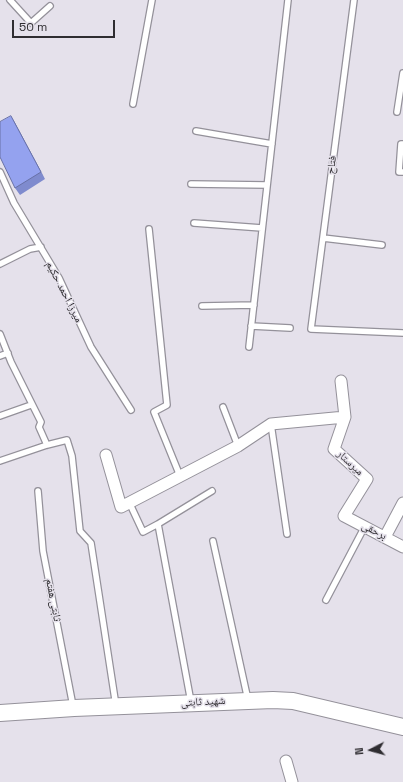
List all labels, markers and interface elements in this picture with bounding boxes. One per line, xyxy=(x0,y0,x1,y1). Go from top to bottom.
scale bar xyxy=(14,12,117,38)
text: 50 m xyxy=(19,19,47,35)
street label: فتاح xyxy=(324,155,340,175)
street label: میرزا احمد حکیم xyxy=(43,259,85,325)
street label: میرستار xyxy=(334,447,366,479)
street label: برحقی xyxy=(359,519,389,543)
street label: ثابتی هفتم xyxy=(42,577,64,623)
street label: شهید ثابتی xyxy=(180,694,226,710)
north arrow xyxy=(351,730,391,770)
text: N xyxy=(352,747,366,756)

